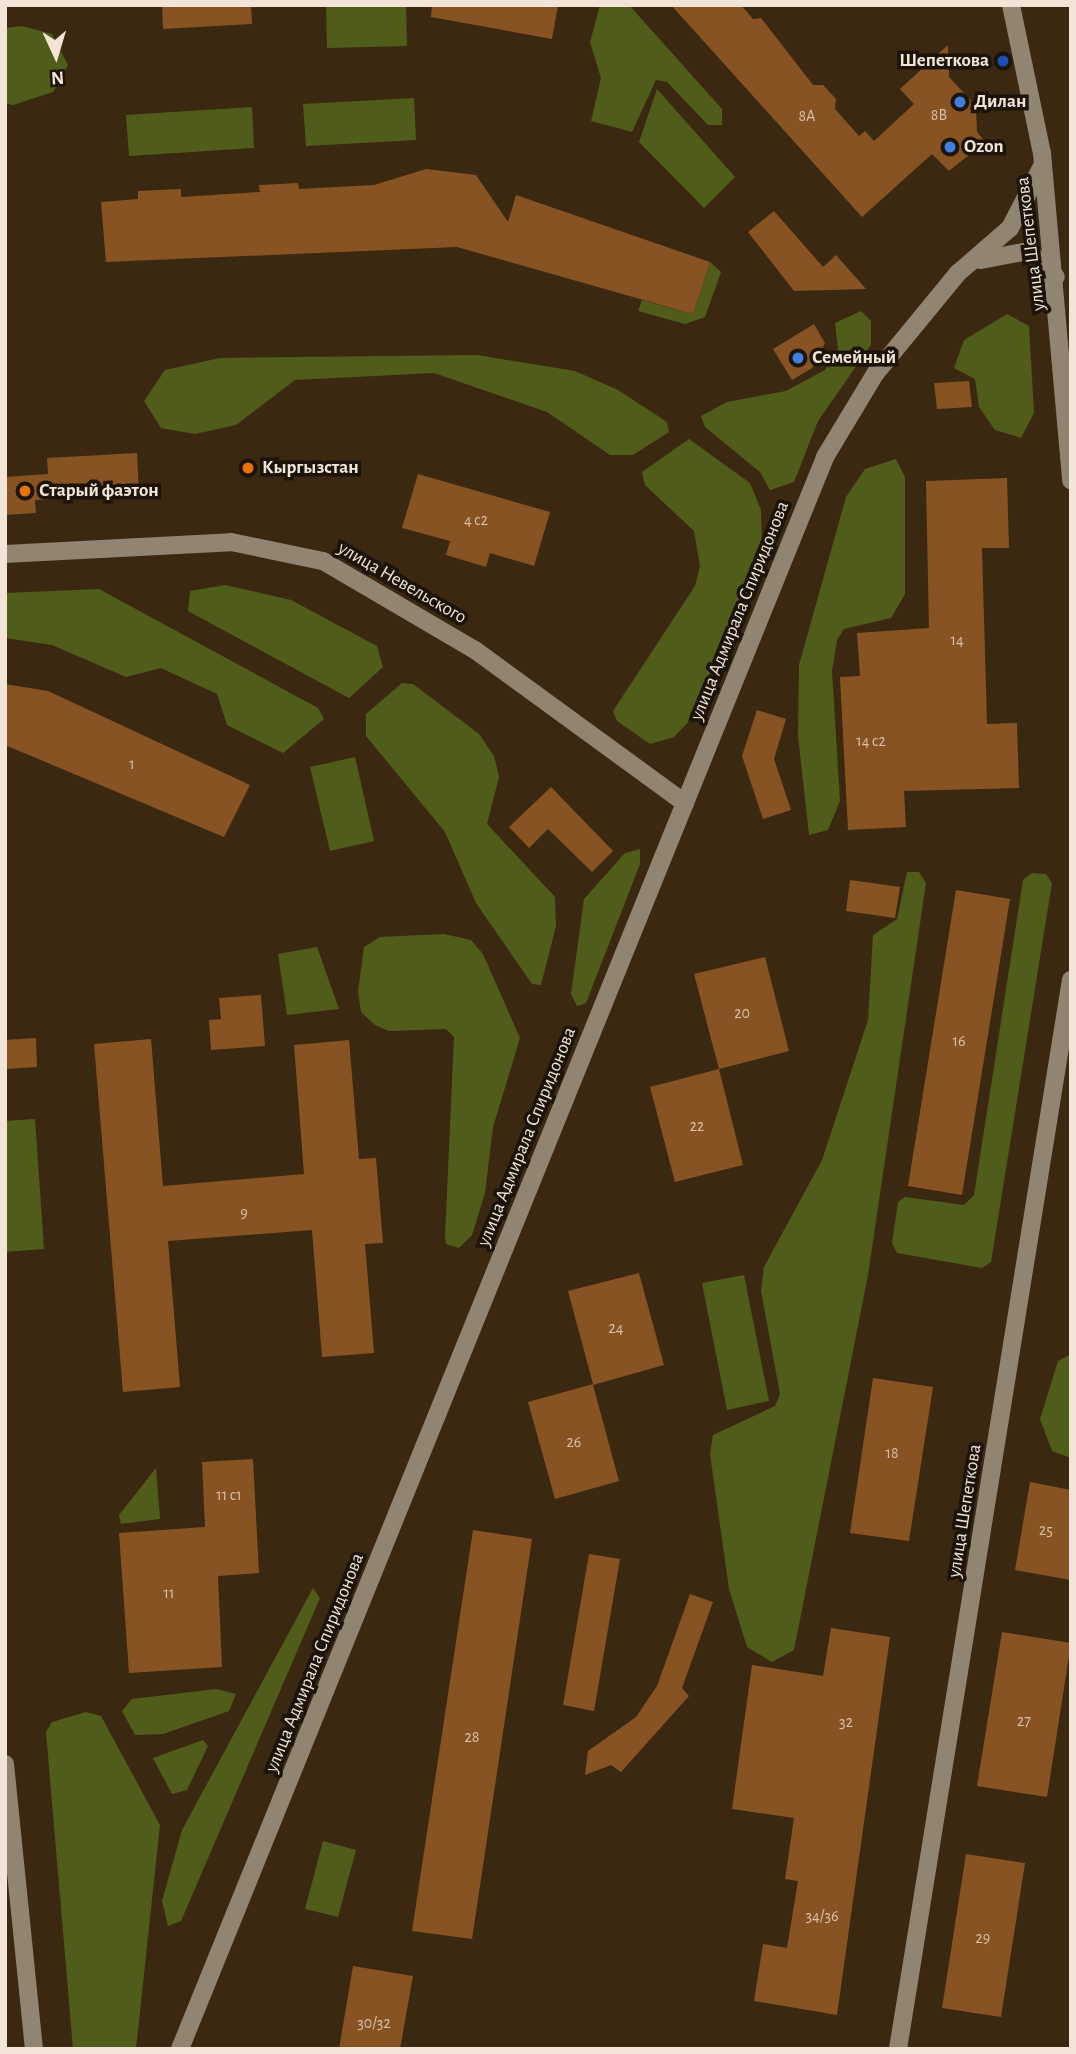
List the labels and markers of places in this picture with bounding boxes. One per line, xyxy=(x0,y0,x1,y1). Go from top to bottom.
place label: Шепеткова xyxy=(899,50,989,72)
marker: Шепеткова xyxy=(995,53,1011,69)
place label: Дилан xyxy=(974,91,1026,113)
marker: Дилан xyxy=(952,94,968,110)
place label: Ozon xyxy=(964,136,1003,158)
marker: Ozon xyxy=(942,139,958,155)
place label: Семейный xyxy=(812,347,896,369)
marker: Семейный xyxy=(790,350,806,366)
place label: Кыргызстан xyxy=(262,457,359,479)
marker: Кыргызстан xyxy=(240,460,256,476)
place label: Старый фаэтон xyxy=(39,480,159,502)
marker: Старый фаэтон xyxy=(17,483,33,499)

